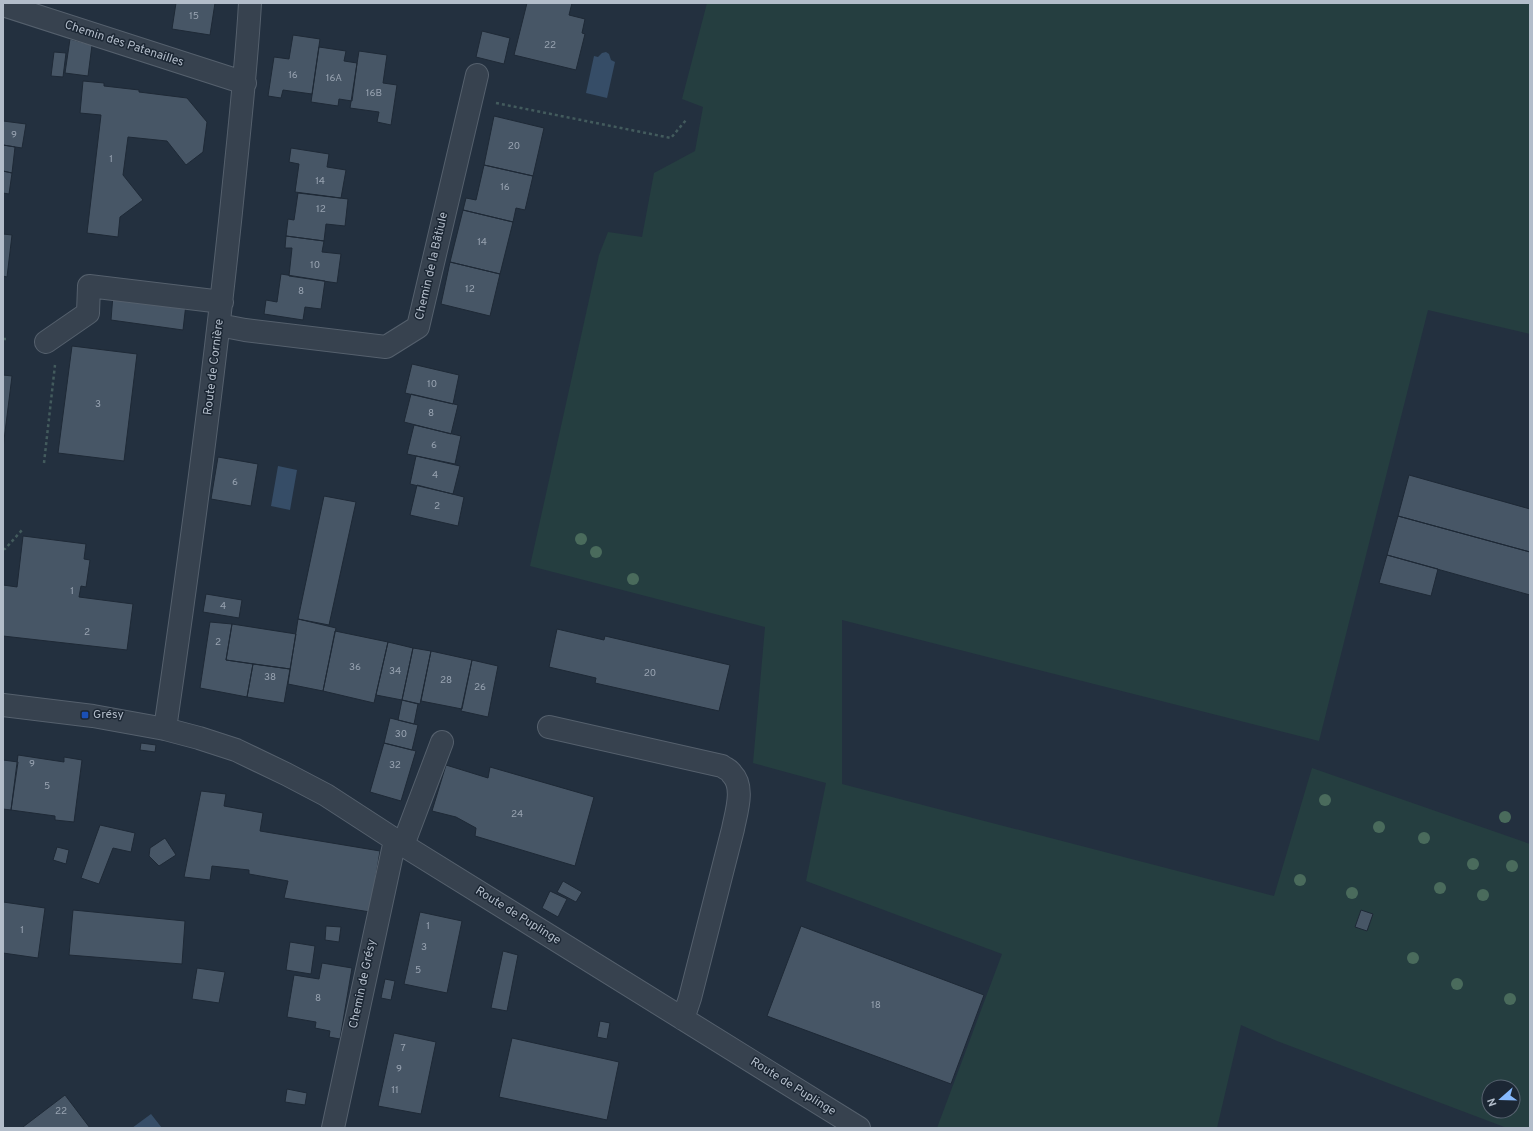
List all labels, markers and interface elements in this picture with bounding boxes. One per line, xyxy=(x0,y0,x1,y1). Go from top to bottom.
house number: 15 xyxy=(189,10,199,23)
street label: Chemin des Patenailles xyxy=(62,17,186,71)
house number: 22 xyxy=(544,39,556,52)
house number: 16 xyxy=(288,69,298,82)
house number: 16A xyxy=(326,72,342,85)
house number: 16B xyxy=(366,87,382,100)
house number: 9 xyxy=(11,129,17,142)
house number: 20 xyxy=(508,140,520,153)
house number: 1 xyxy=(109,153,113,166)
house number: 14 xyxy=(315,175,325,188)
house number: 16 xyxy=(500,181,510,194)
house number: 12 xyxy=(316,203,326,216)
street label: Chemin de la Bâtiule xyxy=(412,210,452,322)
house number: 14 xyxy=(477,236,487,249)
house number: 10 xyxy=(310,259,320,272)
house number: 12 xyxy=(465,283,475,296)
house number: 8 xyxy=(298,285,304,298)
street label: Route de Cornière xyxy=(200,318,228,416)
house number: 10 xyxy=(427,378,437,391)
house number: 3 xyxy=(95,398,101,411)
house number: 8 xyxy=(428,407,434,420)
house number: 6 xyxy=(431,439,437,452)
house number: 4 xyxy=(432,469,438,482)
house number: 6 xyxy=(232,476,238,489)
house number: 2 xyxy=(434,500,440,513)
house number: 1 xyxy=(70,585,74,598)
house number: 4 xyxy=(220,600,226,613)
house number: 2 xyxy=(84,626,90,639)
house number: 2 xyxy=(215,636,221,649)
house number: 36 xyxy=(349,661,361,674)
house number: 34 xyxy=(389,665,401,678)
house number: 20 xyxy=(644,667,656,680)
house number: 38 xyxy=(264,671,276,684)
house number: 28 xyxy=(440,674,452,687)
house number: 26 xyxy=(474,681,486,694)
place label: Grésy xyxy=(93,707,124,723)
marker: Grésy xyxy=(80,710,90,720)
house number: 30 xyxy=(395,728,407,741)
house number: 9 xyxy=(29,758,35,771)
house number: 32 xyxy=(389,759,401,772)
house number: 5 xyxy=(44,780,50,793)
house number: 24 xyxy=(511,808,523,821)
street label: Route de Puplinge xyxy=(472,883,564,949)
house number: 1 xyxy=(426,920,430,933)
house number: 1 xyxy=(20,924,24,937)
street label: Chemin de Grésy xyxy=(346,938,380,1030)
house number: 3 xyxy=(421,941,427,954)
house number: 5 xyxy=(415,964,421,977)
house number: 8 xyxy=(315,992,321,1005)
house number: 18 xyxy=(871,999,881,1012)
house number: 7 xyxy=(400,1042,406,1055)
street label: Route de Puplinge xyxy=(747,1054,839,1120)
house number: 9 xyxy=(396,1063,402,1076)
north arrow xyxy=(1481,1079,1521,1119)
house number: 11 xyxy=(391,1084,399,1097)
text: N xyxy=(1485,1096,1500,1108)
house number: 22 xyxy=(55,1105,67,1118)

